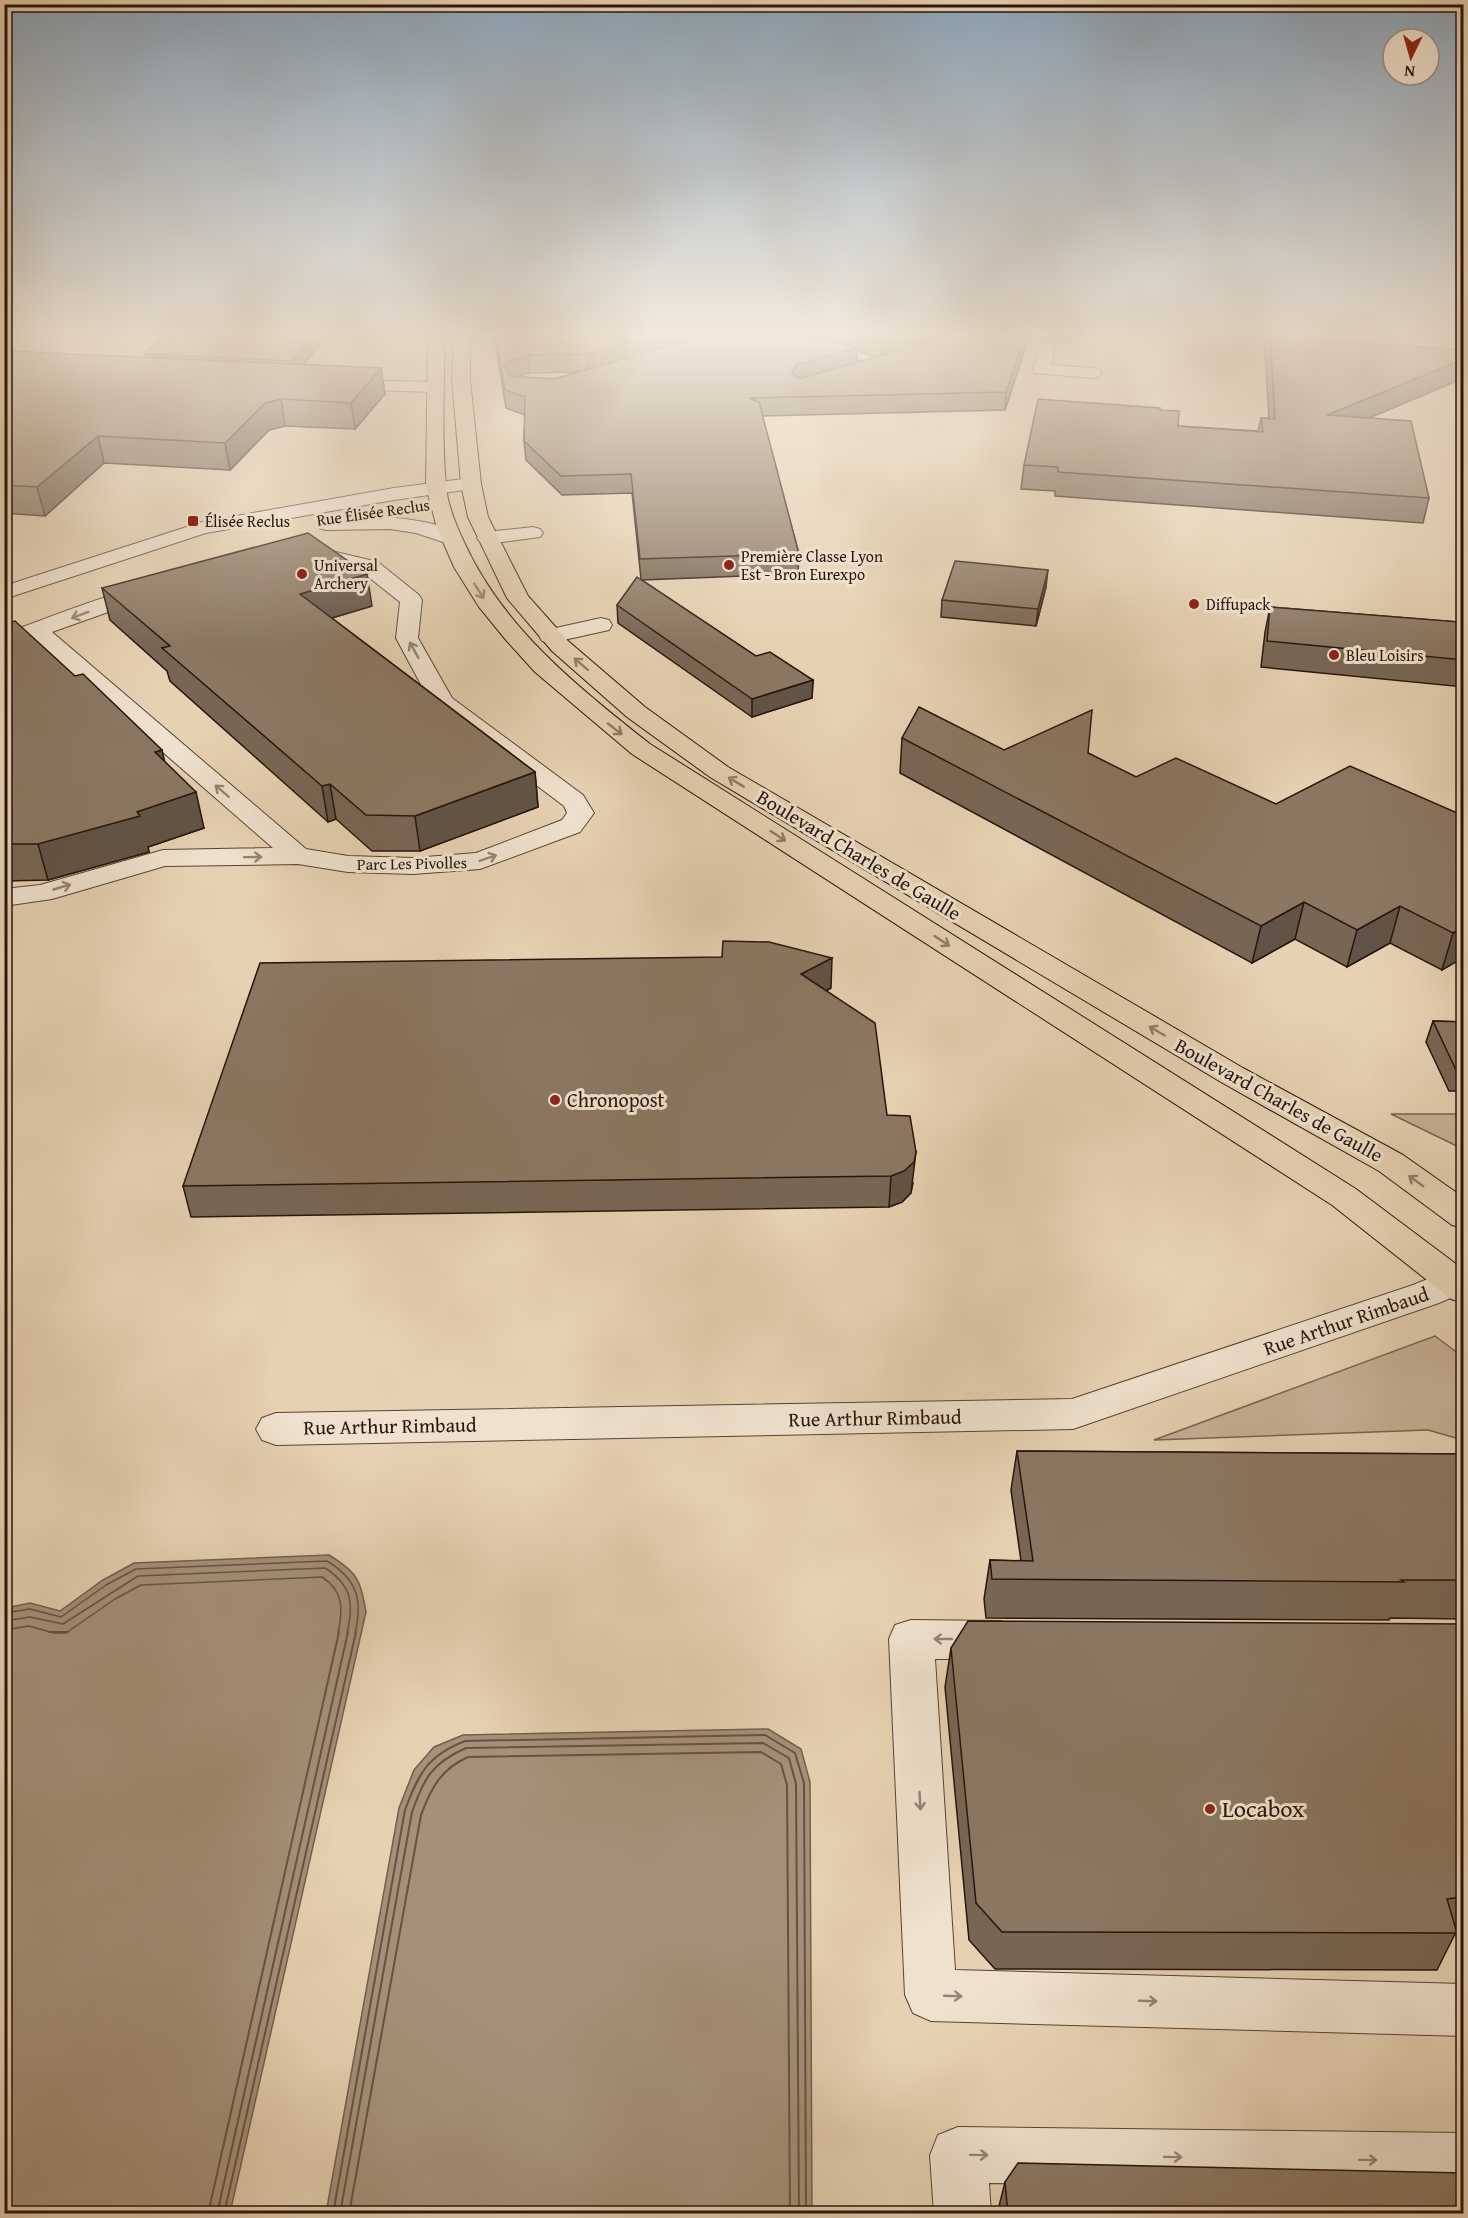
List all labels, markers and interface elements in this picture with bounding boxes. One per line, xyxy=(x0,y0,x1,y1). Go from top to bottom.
north arrow xyxy=(1381,27,1441,87)
text: N xyxy=(1403,59,1416,84)
street label: Rue Élisée Reclus xyxy=(315,492,431,532)
place label: Élisée Reclus xyxy=(205,509,290,533)
marker: Élisée Reclus xyxy=(186,514,200,528)
place label: Première Classe Lyon Est - Bron Eurexpo xyxy=(741,544,883,586)
place label: Universal Archery xyxy=(314,553,379,595)
marker: Première Classe Lyon Est - Bron Eurexpo xyxy=(722,558,736,572)
marker: Universal Archery xyxy=(295,567,309,581)
one-way arrow xyxy=(473,582,485,599)
place label: Diffupack xyxy=(1206,592,1271,616)
marker: Diffupack xyxy=(1187,597,1201,611)
one-way arrow xyxy=(71,610,89,621)
one-way arrow xyxy=(408,642,419,660)
place label: Bleu Loisirs xyxy=(1346,643,1424,667)
marker: Bleu Loisirs xyxy=(1327,648,1341,662)
one-way arrow xyxy=(574,657,589,671)
one-way arrow xyxy=(607,722,623,735)
one-way arrow xyxy=(728,775,745,787)
street label: Boulevard Charles de Gaulle xyxy=(752,782,967,927)
one-way arrow xyxy=(215,784,230,798)
one-way arrow xyxy=(769,830,786,842)
street label: Parc Les Pivolles xyxy=(357,850,467,876)
one-way arrow xyxy=(242,851,262,863)
one-way arrow xyxy=(478,851,497,862)
one-way arrow xyxy=(52,881,71,892)
one-way arrow xyxy=(934,935,950,947)
one-way arrow xyxy=(1149,1024,1166,1036)
street label: Boulevard Charles de Gaulle xyxy=(1170,1030,1389,1169)
place label: Chronopost xyxy=(567,1085,665,1114)
marker: Chronopost xyxy=(548,1093,562,1107)
one-way arrow xyxy=(1409,1175,1425,1187)
street label: Rue Arthur Rimbaud xyxy=(1259,1279,1433,1362)
street label: Rue Arthur Rimbaud xyxy=(788,1401,962,1434)
street label: Rue Arthur Rimbaud xyxy=(303,1409,477,1442)
one-way arrow xyxy=(934,1633,954,1645)
one-way arrow xyxy=(915,1791,926,1811)
place label: Locabox xyxy=(1222,1791,1305,1826)
marker: Locabox xyxy=(1203,1802,1217,1816)
one-way arrow xyxy=(943,1990,963,2001)
one-way arrow xyxy=(1138,1995,1158,2007)
one-way arrow xyxy=(968,2149,988,2161)
one-way arrow xyxy=(1163,2151,1183,2163)
one-way arrow xyxy=(1358,2154,1378,2166)

